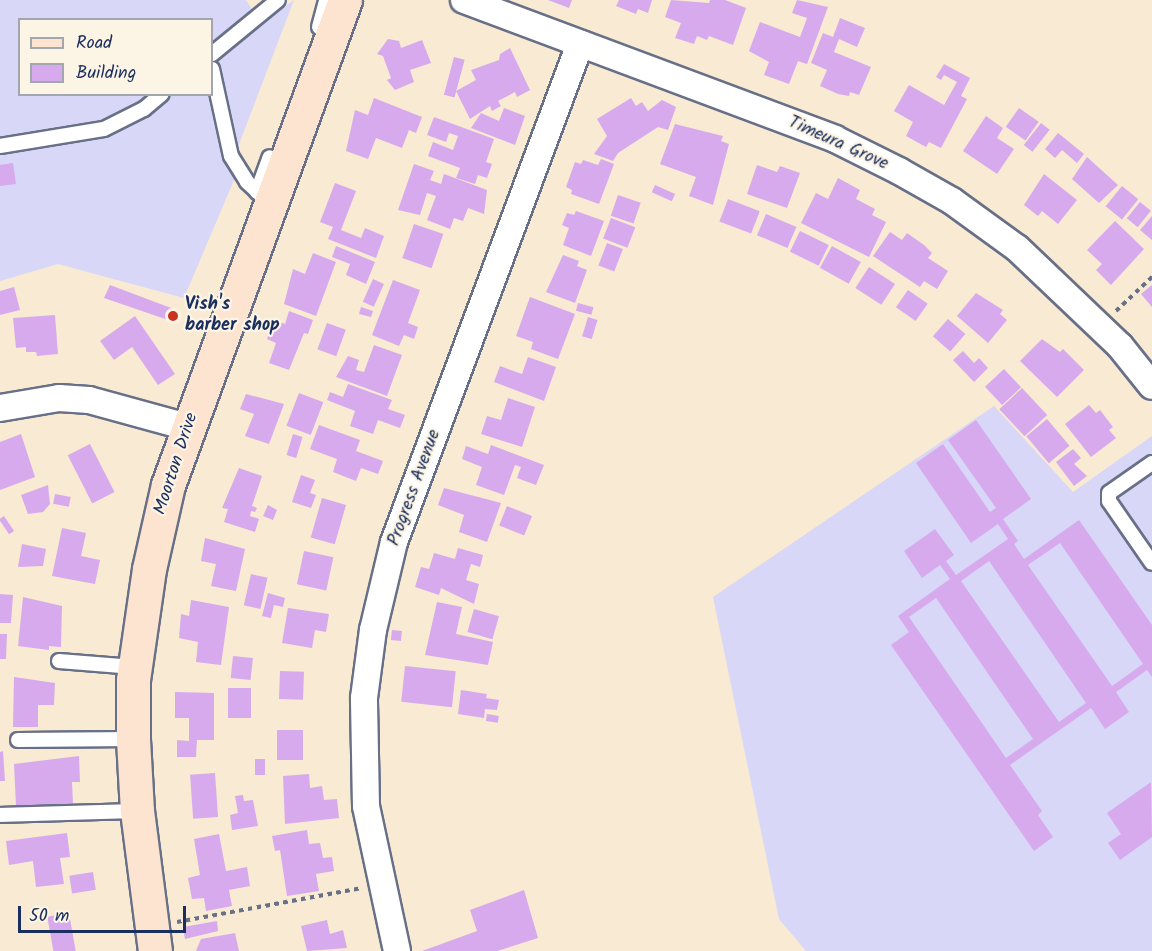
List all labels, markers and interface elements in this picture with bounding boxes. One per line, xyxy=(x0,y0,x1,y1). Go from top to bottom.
legend xyxy=(18,18,213,96)
text: Road xyxy=(76,29,112,58)
text: Building xyxy=(76,59,136,88)
street label: Timeura Grove xyxy=(785,112,891,176)
place label: Vish's barber shop xyxy=(185,295,280,338)
marker: Vish's barber shop xyxy=(166,309,180,323)
street label: Moorton Drive xyxy=(150,410,204,518)
street label: Progress Avenue xyxy=(384,427,446,549)
scale bar xyxy=(21,894,189,932)
text: 50 m xyxy=(29,902,69,931)

